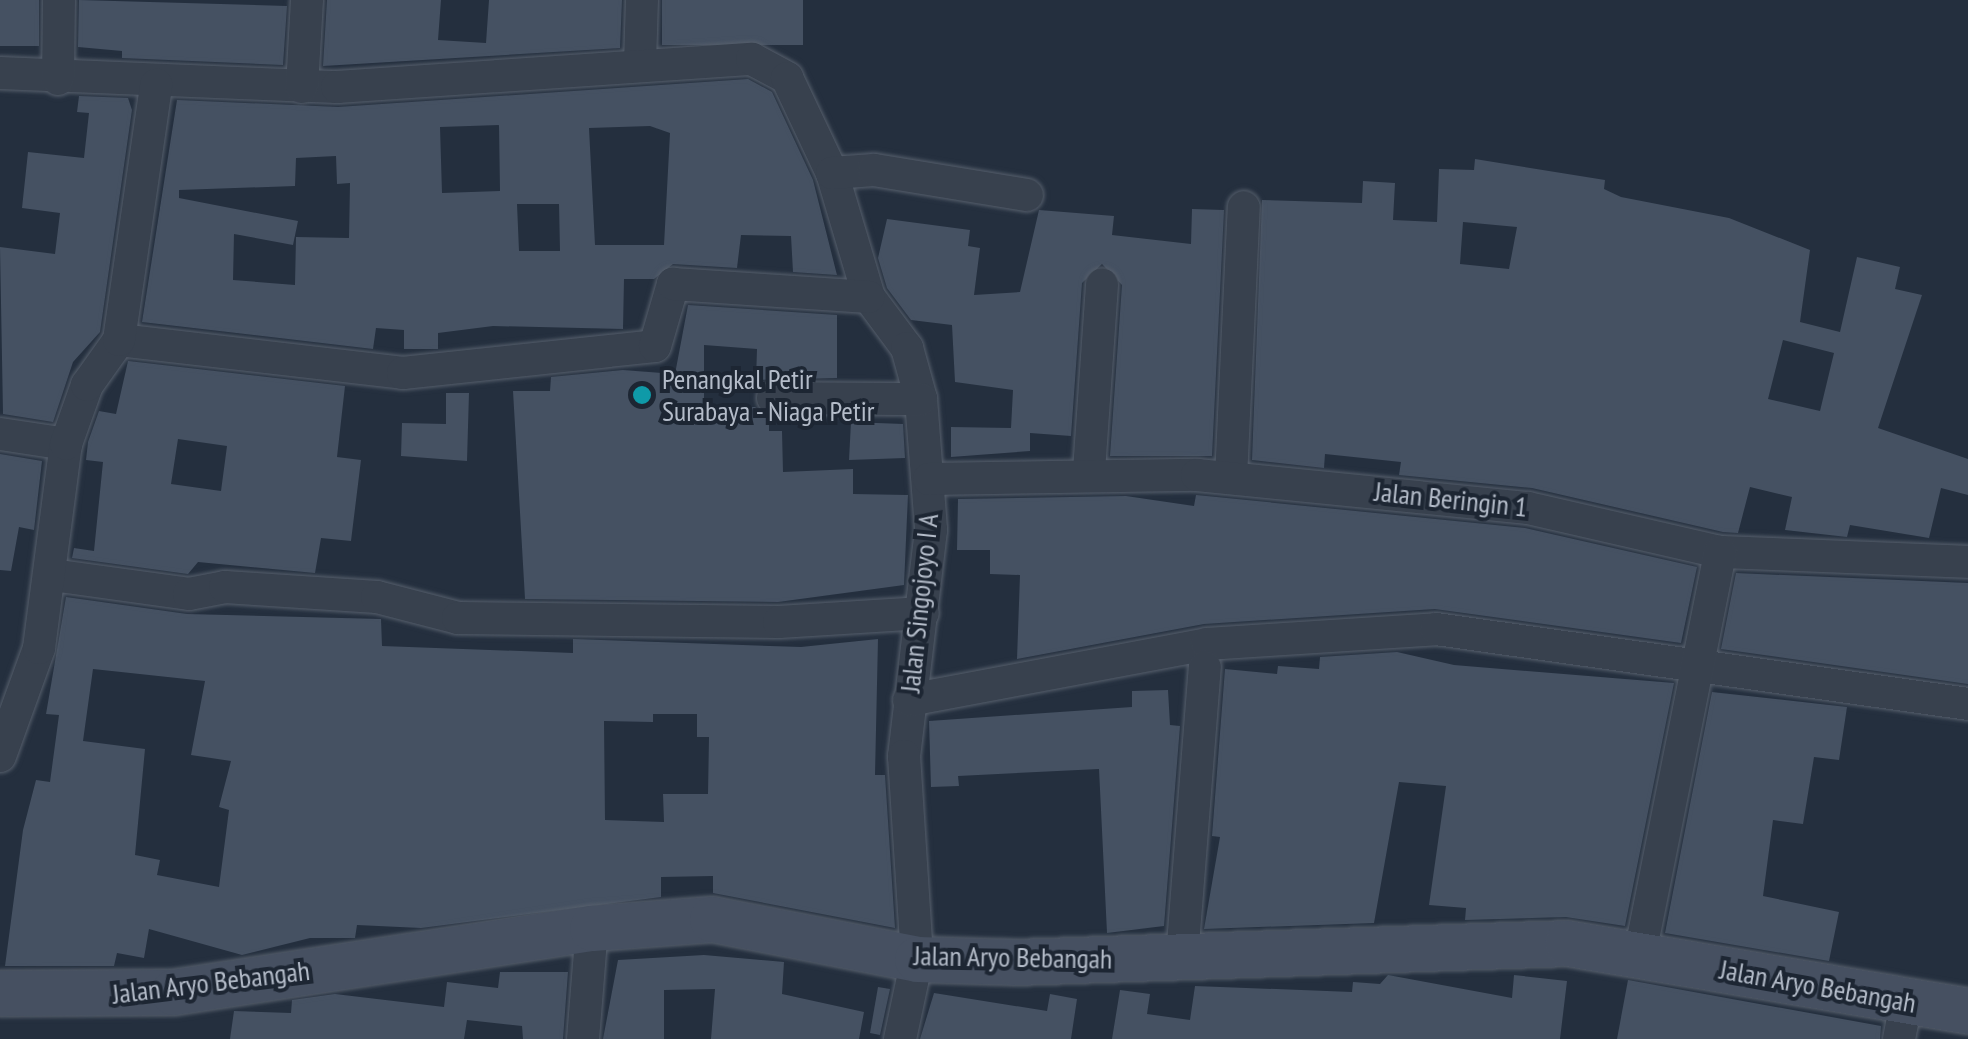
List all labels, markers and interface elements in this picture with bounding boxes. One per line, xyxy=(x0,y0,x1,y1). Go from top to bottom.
place label: Penangkal Petir Surabaya - Niaga Petir xyxy=(662,362,877,428)
marker: Penangkal Petir Surabaya - Niaga Petir xyxy=(631,384,653,406)
street label: Jalan Beringin 1 xyxy=(1373,474,1529,524)
street label: Jalan Singojoyo I A xyxy=(893,511,945,695)
street label: Jalan Aryo Bebangah xyxy=(913,938,1113,976)
street label: Jalan Aryo Bebangah xyxy=(1717,952,1919,1020)
street label: Jalan Aryo Bebangah xyxy=(110,953,312,1011)

